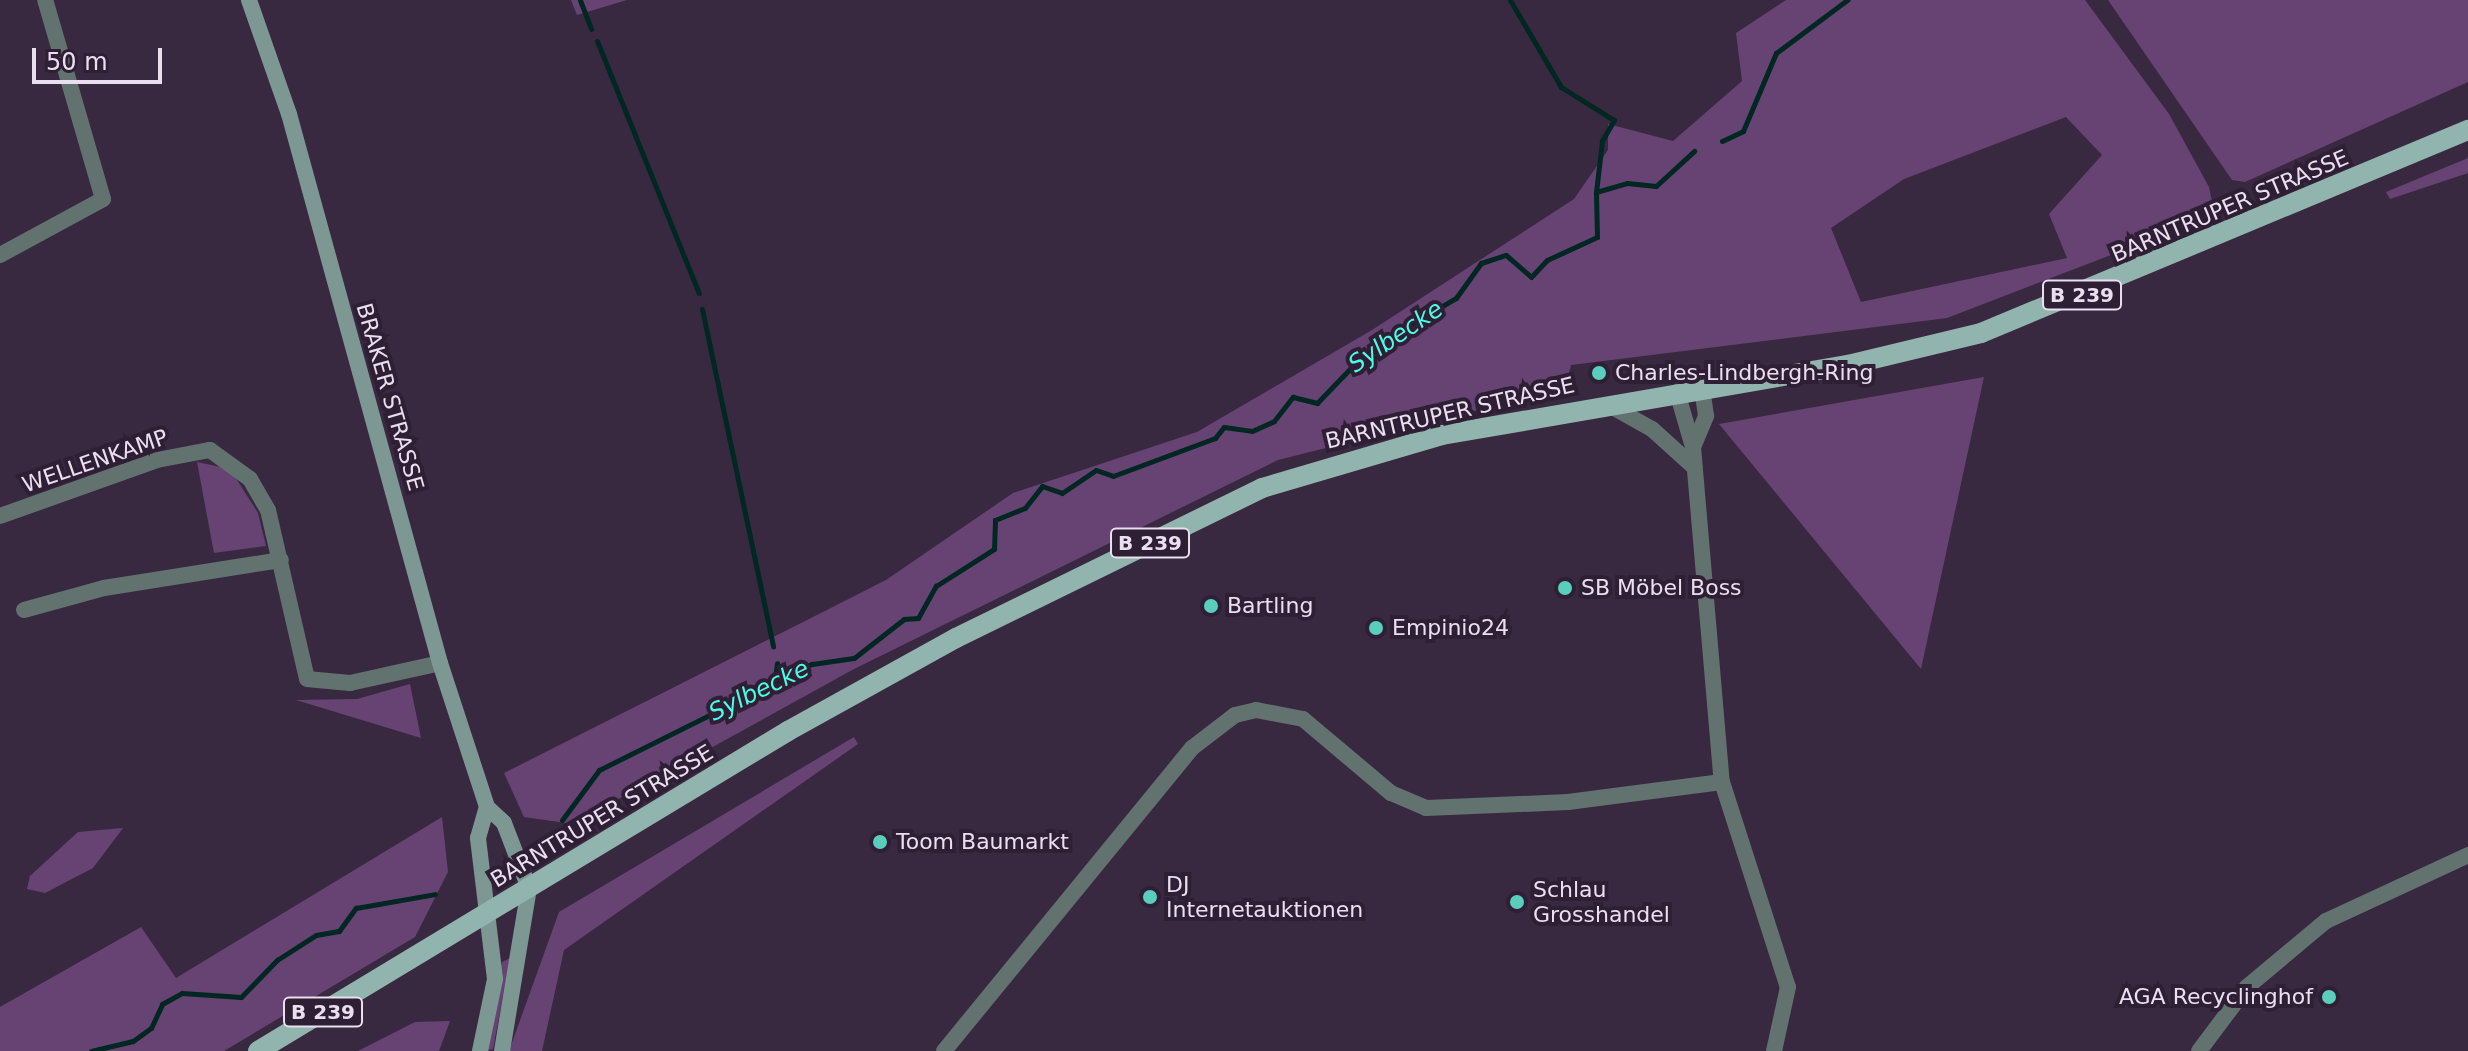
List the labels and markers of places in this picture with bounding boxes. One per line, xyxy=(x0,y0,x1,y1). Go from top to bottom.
place label: Charles-Lindbergh-Ring xyxy=(1615,360,1873,386)
marker: Charles-Lindbergh-Ring xyxy=(1590,364,1608,382)
place label: SB Möbel Boss xyxy=(1581,575,1742,601)
marker: SB Möbel Boss xyxy=(1556,579,1574,597)
place label: Bartling xyxy=(1227,593,1313,619)
marker: Bartling xyxy=(1202,597,1220,615)
place label: Empinio24 xyxy=(1392,615,1509,641)
marker: Empinio24 xyxy=(1367,619,1385,637)
place label: Toom Baumarkt xyxy=(896,829,1069,855)
marker: Toom Baumarkt xyxy=(871,833,889,851)
place label: DJ Internetauktionen xyxy=(1166,871,1363,922)
place label: Schlau Grosshandel xyxy=(1533,876,1670,928)
marker: DJ Internetauktionen xyxy=(1141,888,1159,906)
marker: Schlau Grosshandel xyxy=(1508,893,1526,911)
place label: AGA Recyclinghof xyxy=(2119,984,2313,1010)
marker: AGA Recyclinghof xyxy=(2320,988,2338,1006)

